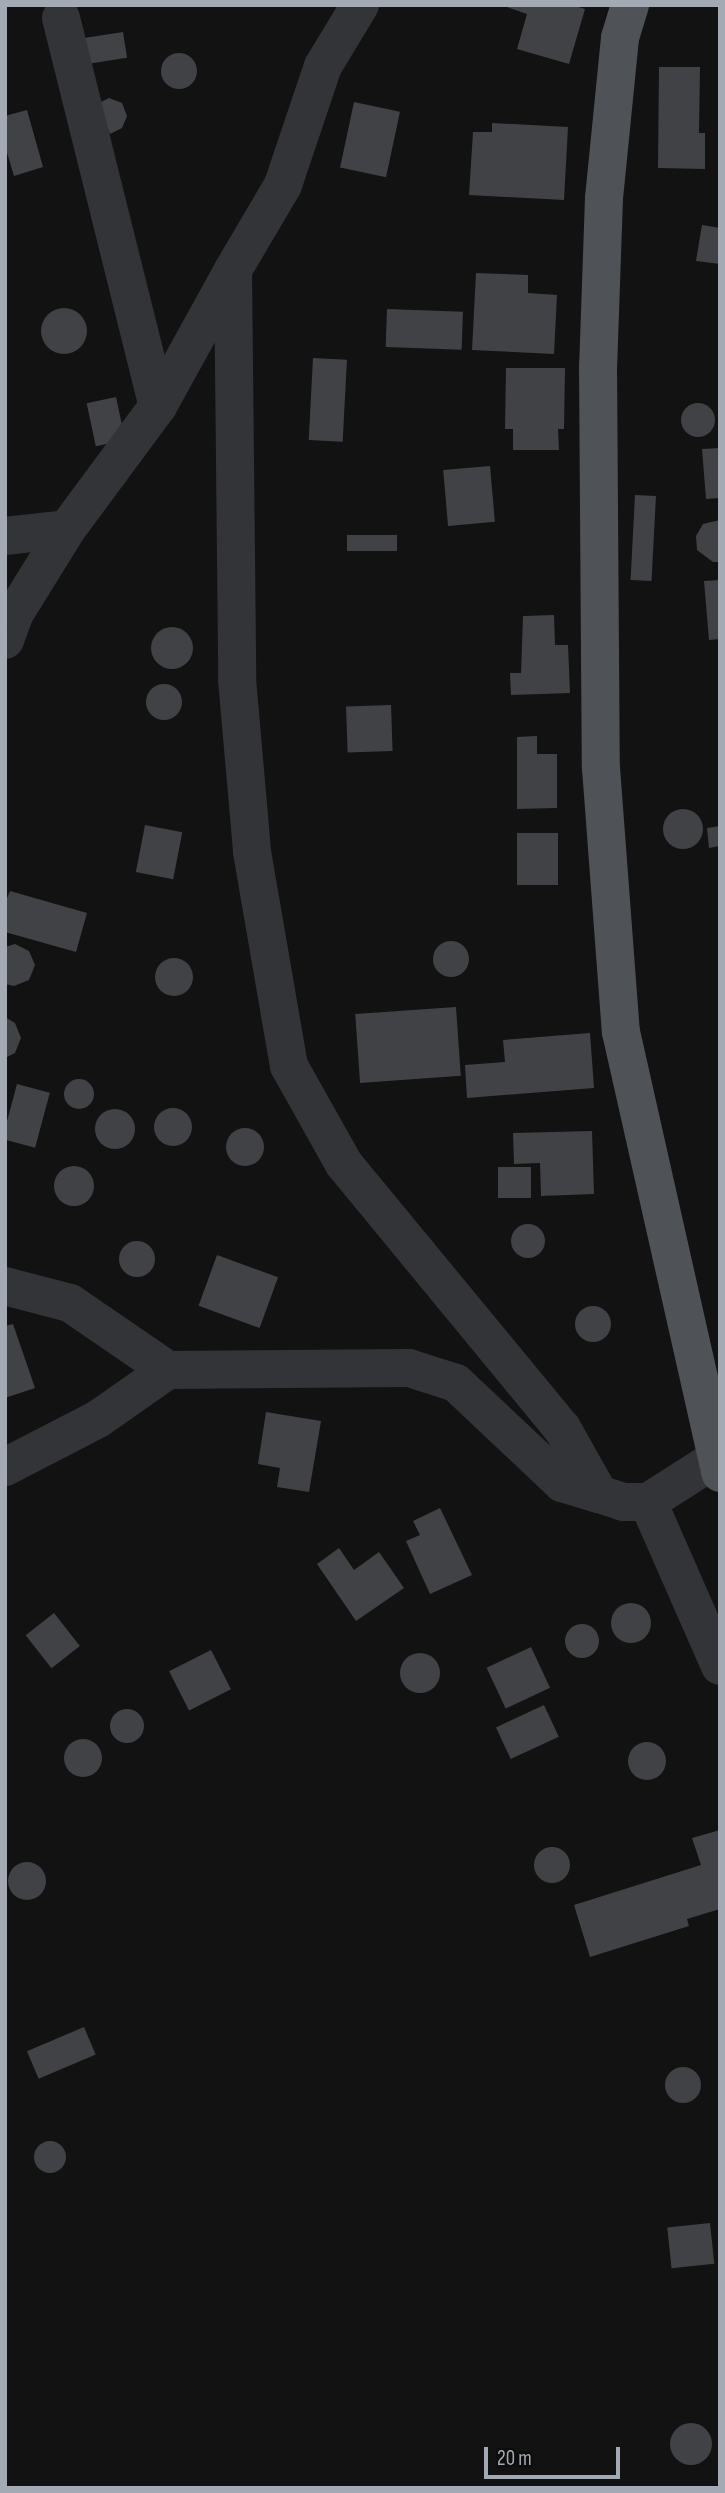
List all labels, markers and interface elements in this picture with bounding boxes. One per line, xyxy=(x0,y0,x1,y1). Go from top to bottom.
scale bar xyxy=(487,2434,624,2478)
text: 20 m xyxy=(497,2446,532,2471)

